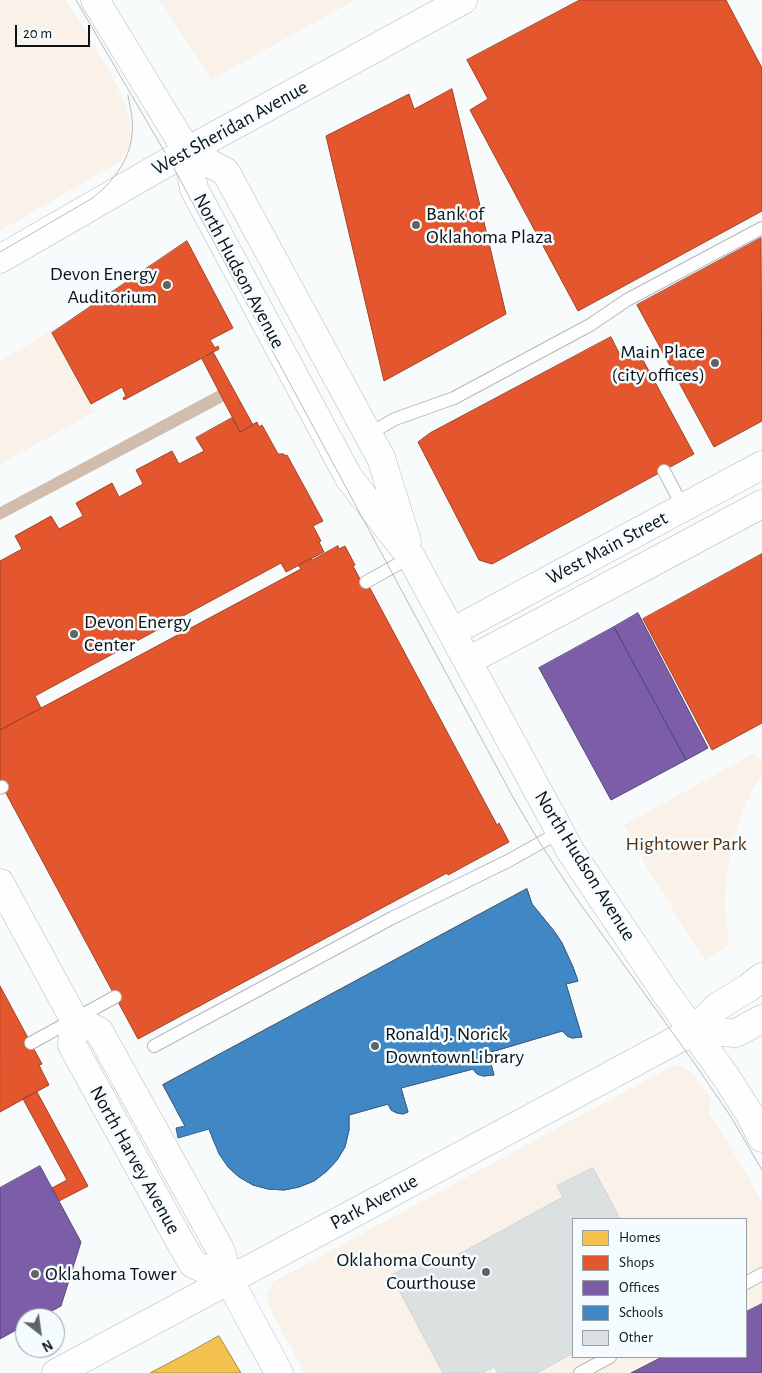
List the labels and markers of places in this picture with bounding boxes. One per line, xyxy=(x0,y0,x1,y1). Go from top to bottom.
place label: Bank of Oklahoma Plaza xyxy=(426,202,553,249)
marker: Bank of Oklahoma Plaza xyxy=(410,219,422,231)
place label: Devon Energy Auditorium xyxy=(50,262,157,309)
marker: Devon Energy Auditorium xyxy=(161,279,173,291)
place label: Main Place (city offices) xyxy=(611,340,705,387)
marker: Main Place (city offices) xyxy=(709,357,721,369)
place label: Devon Energy Center xyxy=(84,610,191,657)
marker: Devon Energy Center xyxy=(68,628,80,640)
place label: Ronald J. Norick DowntownLibrary xyxy=(385,1022,524,1069)
marker: Ronald J. Norick DowntownLibrary xyxy=(369,1040,381,1052)
place label: Oklahoma County Courthouse xyxy=(336,1248,476,1295)
place label: Oklahoma Tower xyxy=(45,1262,176,1286)
marker: Oklahoma County Courthouse xyxy=(480,1266,492,1278)
marker: Oklahoma Tower xyxy=(29,1268,41,1280)

